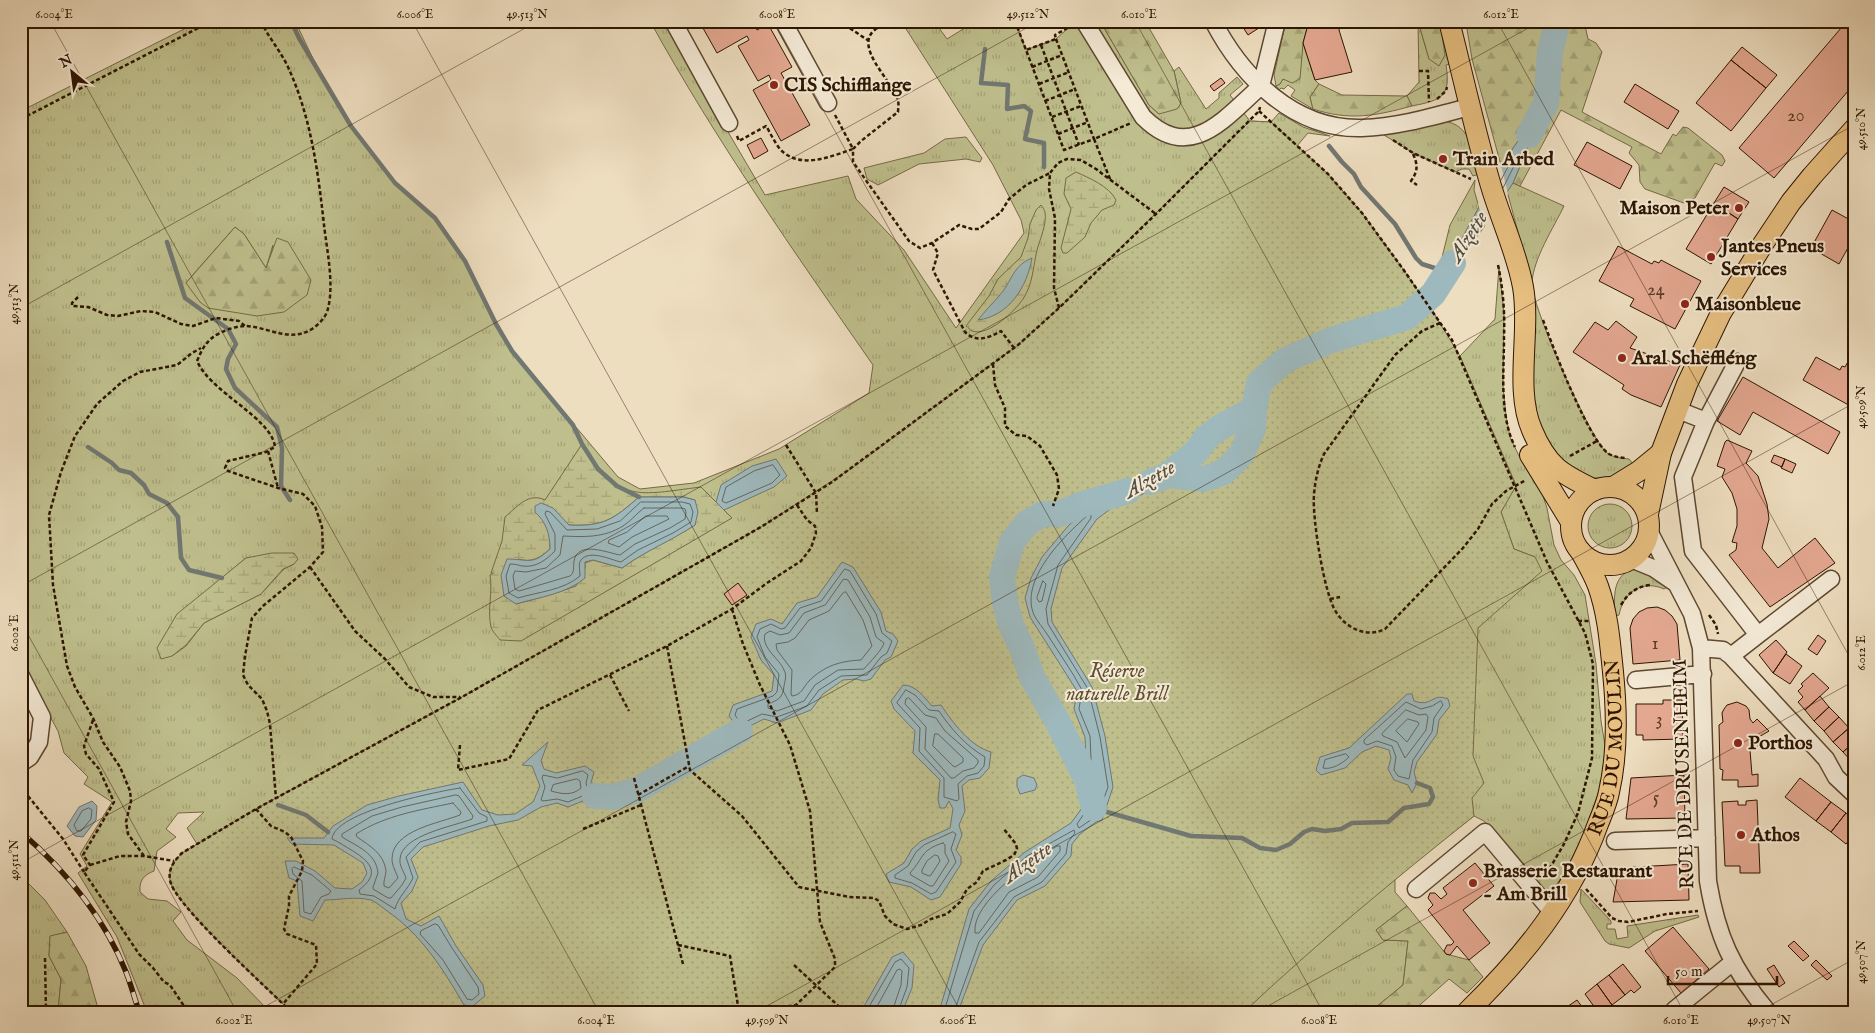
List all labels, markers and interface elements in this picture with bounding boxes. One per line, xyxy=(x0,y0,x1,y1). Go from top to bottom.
text: 6.004°E xyxy=(35,7,73,22)
text: 6.006°E xyxy=(397,7,433,22)
text: 49.513°N xyxy=(506,7,548,22)
text: 6.008°E xyxy=(759,7,795,22)
text: 49.512°N xyxy=(1007,7,1050,22)
text: 6.010°E xyxy=(1121,7,1157,22)
text: 6.012°E xyxy=(1483,7,1519,22)
north arrow xyxy=(48,48,98,98)
text: N xyxy=(56,51,76,73)
place label: CIS Schifflange xyxy=(784,73,912,98)
marker: CIS Schifflange xyxy=(768,79,780,91)
house number: 20 xyxy=(1787,105,1805,128)
text: 49.510°N xyxy=(1854,107,1869,150)
place label: Train Arbed xyxy=(1452,147,1555,172)
marker: Train Arbed xyxy=(1437,153,1449,165)
place label: Maison Peter xyxy=(1620,196,1730,221)
marker: Maison Peter xyxy=(1733,202,1745,214)
water label: Alzette xyxy=(1442,207,1495,269)
place label: Jantes Pneus Services xyxy=(1718,234,1824,282)
marker: Jantes Pneus Services xyxy=(1705,251,1717,263)
house number: 24 xyxy=(1647,279,1665,302)
text: 49.513°N xyxy=(7,283,22,325)
place label: Maisonbleue xyxy=(1695,292,1802,317)
marker: Maisonbleue xyxy=(1679,298,1691,310)
place label: Aral Schëffléng xyxy=(1631,346,1758,371)
marker: Aral Schëffléng xyxy=(1616,352,1628,364)
text: 49.509°N xyxy=(1854,385,1869,429)
water label: Alzette xyxy=(1118,455,1181,506)
text: 6.002°E xyxy=(7,614,22,652)
house number: 1 xyxy=(1652,633,1658,656)
text: 6.012°E xyxy=(1854,635,1869,671)
street label: RUE DU MOULIN xyxy=(1582,658,1628,839)
street label: RUE DE DRUSENHEIM xyxy=(1667,658,1701,890)
park label: Réserve naturelle Brill xyxy=(1066,659,1170,707)
house number: 3 xyxy=(1656,709,1662,732)
place label: Porthos xyxy=(1748,731,1812,756)
marker: Porthos xyxy=(1732,737,1744,749)
house number: 5 xyxy=(1653,787,1660,810)
place label: Athos xyxy=(1750,823,1800,848)
marker: Athos xyxy=(1735,829,1747,841)
water label: Alzette xyxy=(996,836,1058,891)
text: 49.511°N xyxy=(7,839,22,881)
place label: Brasserie Restaurant - Am Brill xyxy=(1483,859,1652,907)
marker: Brasserie Restaurant - Am Brill xyxy=(1467,877,1479,889)
text: 49.507°N xyxy=(1854,940,1869,984)
scale bar xyxy=(1668,953,1776,985)
text: 50 m xyxy=(1675,962,1703,981)
text: 6.002°E xyxy=(215,1013,253,1028)
text: 6.004°E xyxy=(577,1013,615,1028)
text: 49.509°N xyxy=(745,1013,789,1028)
text: 6.006°E xyxy=(940,1013,976,1028)
text: 6.008°E xyxy=(1301,1013,1337,1028)
text: 6.010°E xyxy=(1663,1013,1699,1028)
text: 49.507°N xyxy=(1747,1013,1791,1028)

